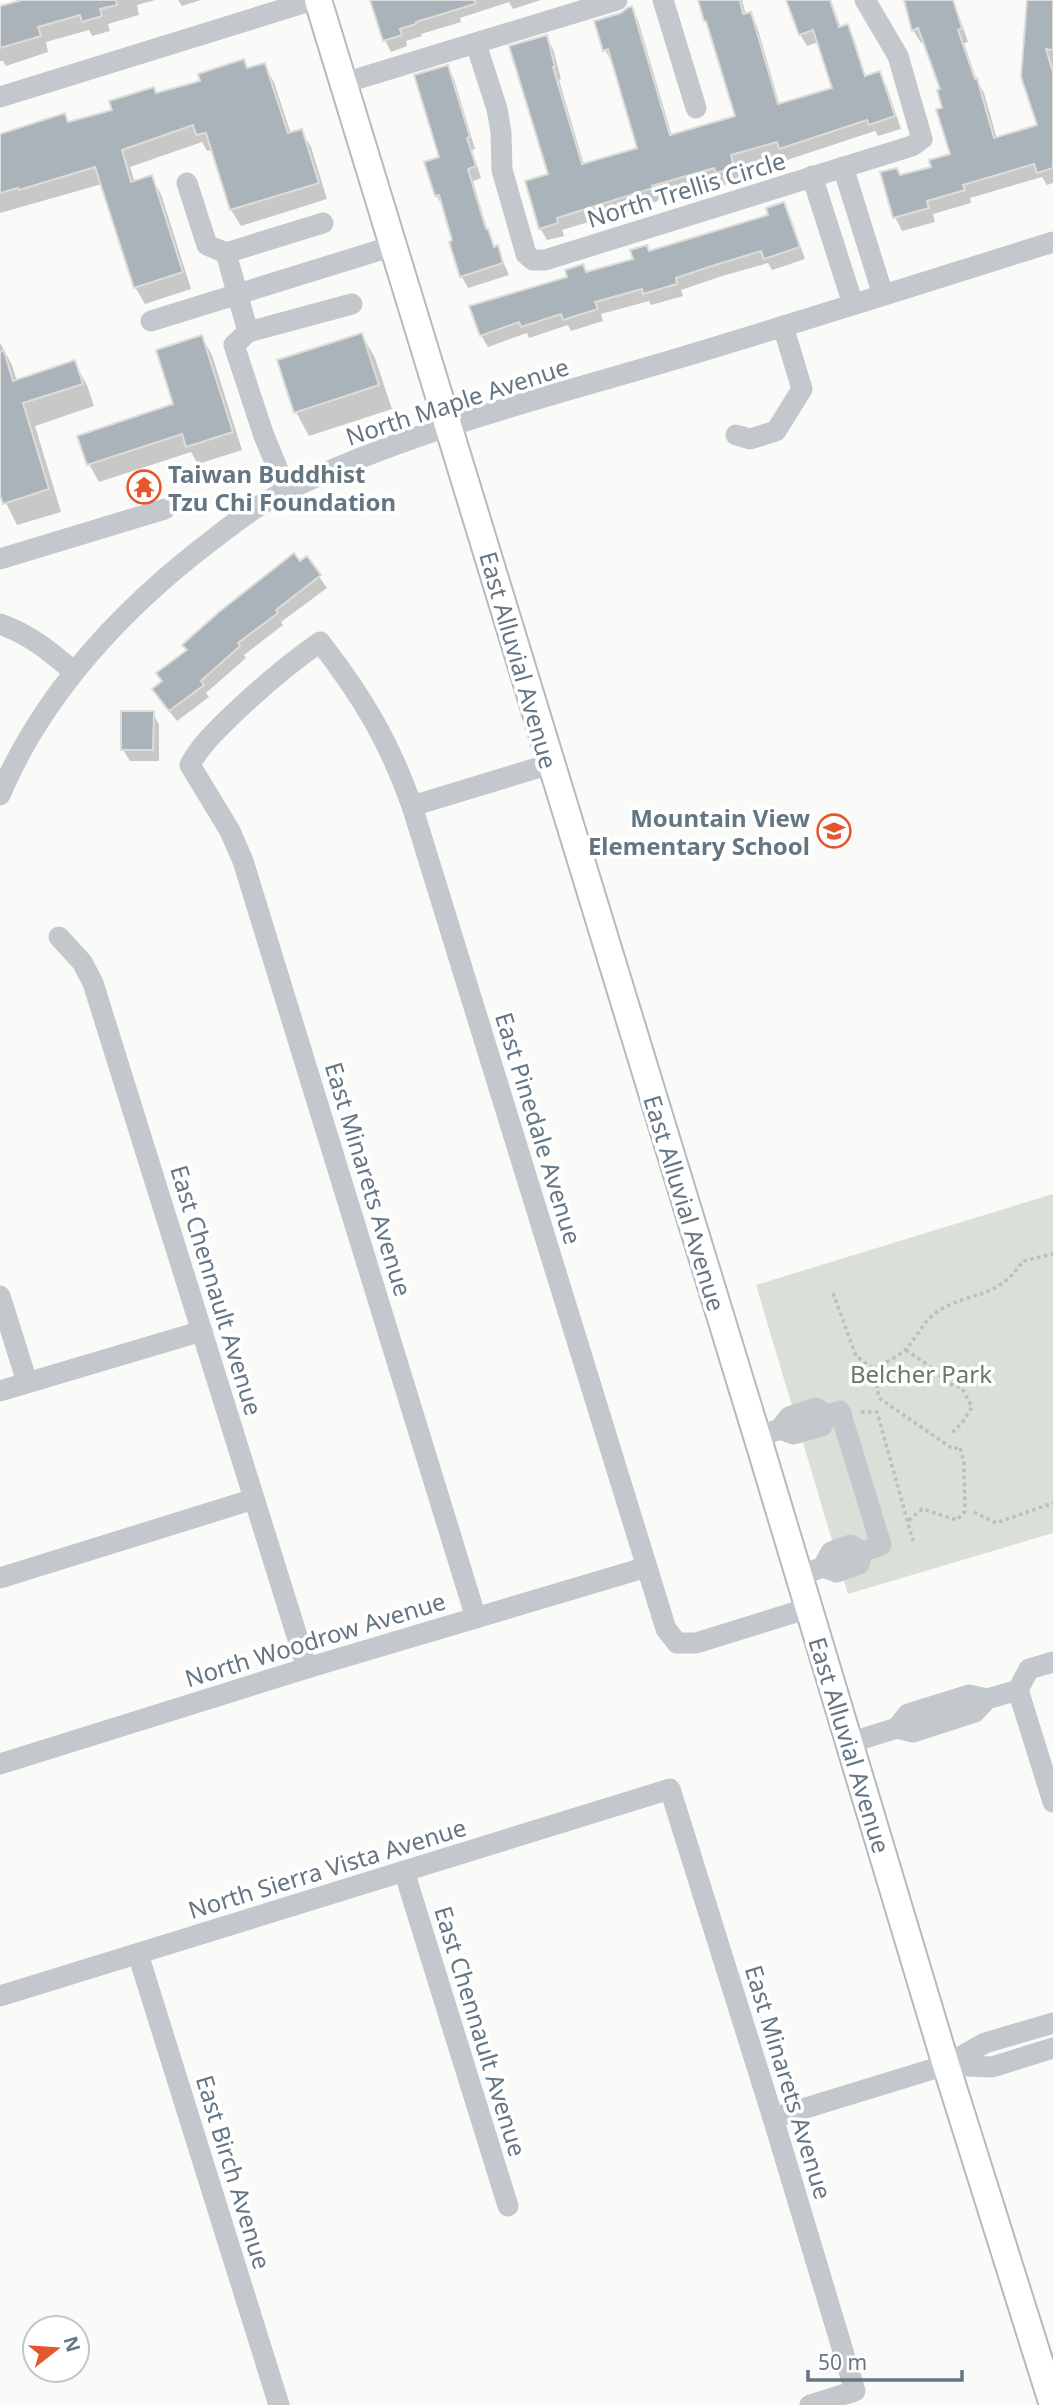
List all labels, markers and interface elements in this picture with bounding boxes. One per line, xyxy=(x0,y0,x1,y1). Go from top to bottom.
street label: North Trellis Circle xyxy=(583,143,789,235)
street label: North Maple Avenue xyxy=(341,349,573,453)
place label: Taiwan Buddhist Tzu Chi Foundation xyxy=(168,457,396,518)
temple icon: Taiwan Buddhist Tzu Chi Foundation xyxy=(125,468,163,506)
street label: East Alluvial Avenue xyxy=(472,548,566,772)
place label: Mountain View Elementary School xyxy=(588,801,810,862)
school or university icon: Mountain View Elementary School xyxy=(815,812,853,850)
street label: East Pinedale Avenue xyxy=(488,1008,590,1248)
street label: East Minarets Avenue xyxy=(318,1058,420,1300)
street label: East Alluvial Avenue xyxy=(636,1091,734,1315)
street label: East Chennault Avenue xyxy=(163,1161,271,1419)
park label: Belcher Park xyxy=(850,1357,992,1390)
street label: North Woodrow Avenue xyxy=(181,1584,449,1694)
street label: East Alluvial Avenue xyxy=(801,1633,899,1857)
street label: North Sierra Vista Avenue xyxy=(184,1810,470,1926)
street label: East Chennault Avenue xyxy=(427,1902,535,2160)
street label: East Minarets Avenue xyxy=(738,1961,840,2203)
street label: East Birch Avenue xyxy=(189,2071,279,2273)
north arrow xyxy=(21,2314,91,2384)
text: N xyxy=(58,2333,87,2355)
scale bar xyxy=(808,2338,962,2382)
text: 50 m xyxy=(818,2348,867,2376)

